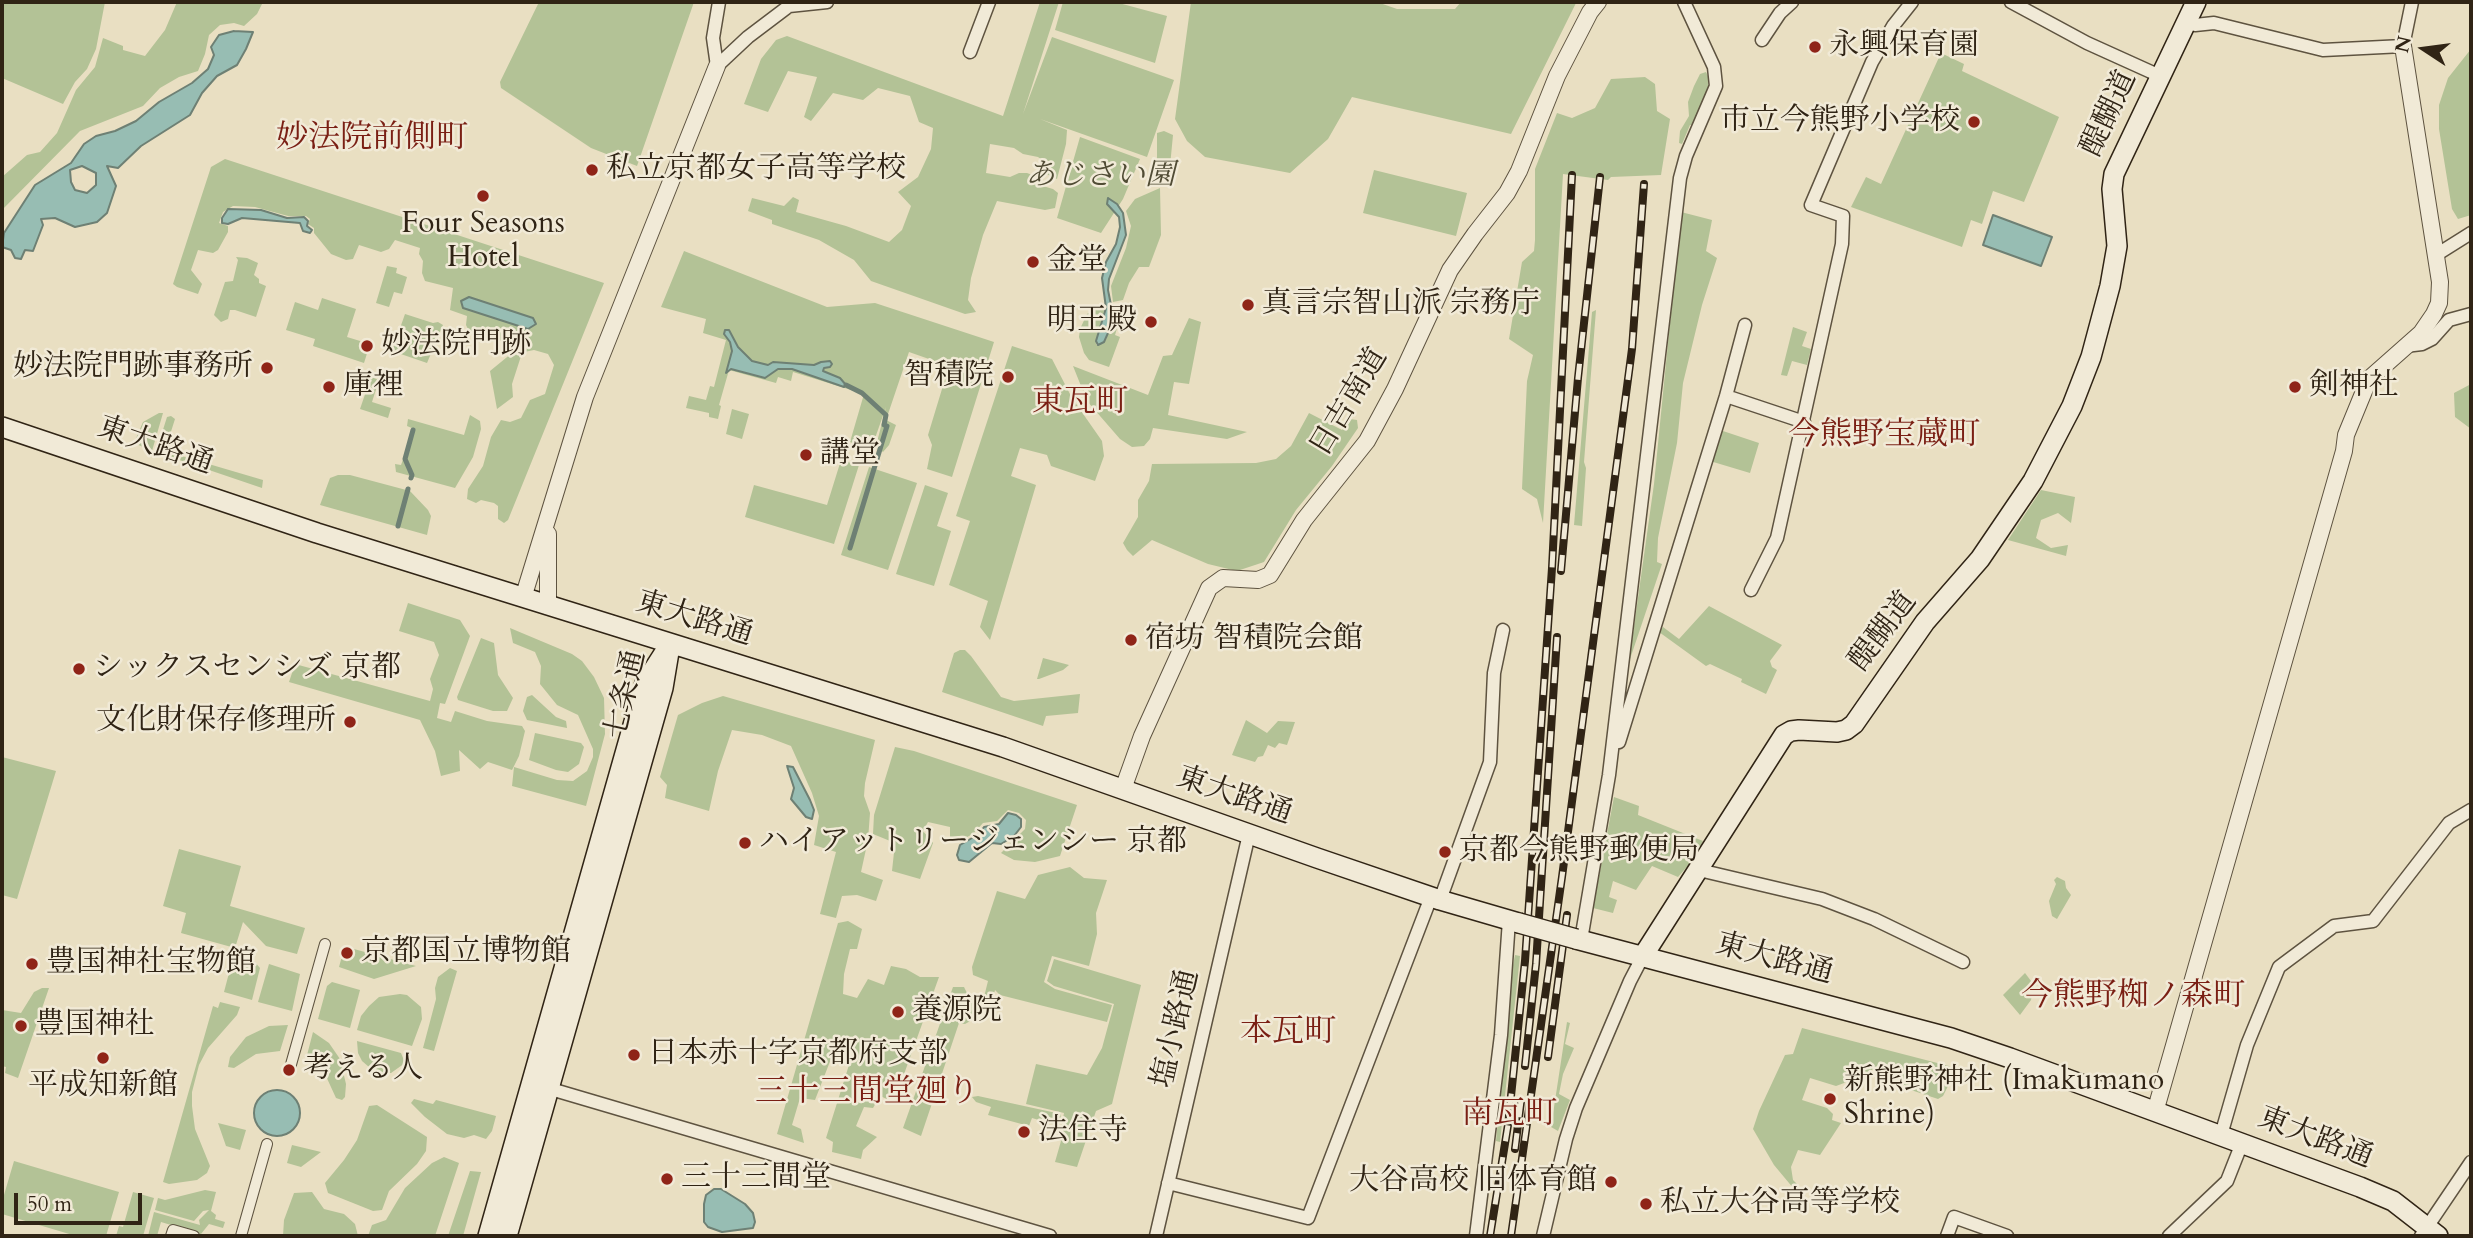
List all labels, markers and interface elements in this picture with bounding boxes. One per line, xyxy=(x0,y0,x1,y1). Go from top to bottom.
north arrow xyxy=(2389,14,2459,84)
place label: 永興保育園 xyxy=(1829,29,1979,65)
text: N xyxy=(2389,33,2418,55)
marker: 永興保育園 xyxy=(1807,39,1823,55)
street label: 醍醐道 xyxy=(2075,66,2145,162)
place label: 市立今熊野小学校 xyxy=(1720,104,1960,140)
marker: 市立今熊野小学校 xyxy=(1966,114,1982,130)
district label: 妙法院前側町 xyxy=(276,121,468,159)
place label: 私立京都女子高等学校 xyxy=(606,152,906,188)
park label: あじさい園 xyxy=(1025,159,1175,195)
marker: 私立京都女子高等学校 xyxy=(584,162,600,178)
marker: Four Seasons Hotel xyxy=(475,188,491,204)
place label: Four Seasons Hotel xyxy=(401,207,565,278)
place label: 金堂 xyxy=(1047,244,1107,280)
marker: 金堂 xyxy=(1025,254,1041,270)
place label: 真言宗智山派 宗務庁 xyxy=(1262,287,1540,323)
marker: 真言宗智山派 宗務庁 xyxy=(1240,297,1256,313)
place label: 明王殿 xyxy=(1047,304,1137,340)
marker: 明王殿 xyxy=(1143,314,1159,330)
place label: 妙法院門跡 xyxy=(381,328,531,364)
marker: 妙法院門跡 xyxy=(359,338,375,354)
street label: 日吉南道 xyxy=(1304,342,1396,464)
place label: 妙法院門跡事務所 xyxy=(13,350,253,386)
place label: 智積院 xyxy=(904,359,994,395)
marker: 妙法院門跡事務所 xyxy=(259,360,275,376)
place label: 庫裡 xyxy=(343,369,403,405)
marker: 智積院 xyxy=(1000,369,1016,385)
place label: 剣神社 xyxy=(2309,369,2399,405)
marker: 庫裡 xyxy=(321,379,337,395)
marker: 剣神社 xyxy=(2287,379,2303,395)
district label: 東瓦町 xyxy=(1032,385,1128,423)
street label: 東大路通 xyxy=(92,410,218,484)
district label: 今熊野宝蔵町 xyxy=(1788,418,1980,456)
place label: 講堂 xyxy=(820,437,880,473)
marker: 講堂 xyxy=(798,447,814,463)
street label: 東大路通 xyxy=(631,585,757,655)
street label: 醍醐道 xyxy=(1843,585,1925,679)
place label: 宿坊 智積院会館 xyxy=(1145,622,1363,658)
marker: 宿坊 智積院会館 xyxy=(1123,632,1139,648)
street label: 七条通 xyxy=(599,647,655,743)
place label: シックスセンシズ 京都 xyxy=(93,651,401,687)
marker: シックスセンシズ 京都 xyxy=(71,661,87,677)
place label: 文化財保存修理所 xyxy=(96,704,336,740)
marker: 文化財保存修理所 xyxy=(342,714,358,730)
street label: 東大路通 xyxy=(1171,760,1297,834)
place label: ハイアットリージェンシー 京都 xyxy=(759,825,1187,861)
place label: 京都今熊野郵便局 xyxy=(1459,834,1699,870)
marker: ハイアットリージェンシー 京都 xyxy=(737,835,753,851)
marker: 京都今熊野郵便局 xyxy=(1437,844,1453,860)
street label: 東大路通 xyxy=(1711,927,1837,993)
place label: 京都国立博物館 xyxy=(361,935,571,971)
marker: 京都国立博物館 xyxy=(339,945,355,961)
place label: 豊国神社宝物館 xyxy=(46,946,256,982)
marker: 豊国神社宝物館 xyxy=(24,956,40,972)
street label: 塩小路通 xyxy=(1146,966,1208,1092)
district label: 今熊野椥ノ森町 xyxy=(2021,979,2245,1017)
place label: 養源院 xyxy=(912,994,1002,1030)
marker: 養源院 xyxy=(890,1004,906,1020)
place label: 豊国神社 xyxy=(35,1008,155,1044)
district label: 本瓦町 xyxy=(1240,1015,1336,1053)
marker: 豊国神社 xyxy=(13,1018,29,1034)
place label: 日本赤十字京都府支部 xyxy=(648,1037,948,1073)
marker: 日本赤十字京都府支部 xyxy=(626,1047,642,1063)
marker: 平成知新館 xyxy=(95,1050,111,1066)
place label: 考える人 xyxy=(303,1052,423,1088)
marker: 考える人 xyxy=(281,1062,297,1078)
place label: 新熊野神社 (Imakumano Shrine) xyxy=(1844,1064,2164,1134)
place label: 平成知新館 xyxy=(28,1069,178,1105)
district label: 三十三間堂廻り xyxy=(755,1075,979,1113)
marker: 新熊野神社 (Imakumano Shrine) xyxy=(1822,1091,1838,1107)
district label: 南瓦町 xyxy=(1461,1097,1557,1135)
street label: 東大路通 xyxy=(2253,1101,2377,1177)
place label: 法住寺 xyxy=(1038,1114,1128,1150)
marker: 法住寺 xyxy=(1016,1124,1032,1140)
place label: 三十三間堂 xyxy=(681,1161,831,1197)
place label: 大谷高校 旧体育館 xyxy=(1349,1164,1597,1200)
marker: 三十三間堂 xyxy=(659,1171,675,1187)
marker: 大谷高校 旧体育館 xyxy=(1603,1174,1619,1190)
scale bar xyxy=(18,1178,145,1222)
place label: 私立大谷高等学校 xyxy=(1660,1186,1900,1222)
text: 50 m xyxy=(27,1190,72,1219)
marker: 私立大谷高等学校 xyxy=(1638,1196,1654,1212)

